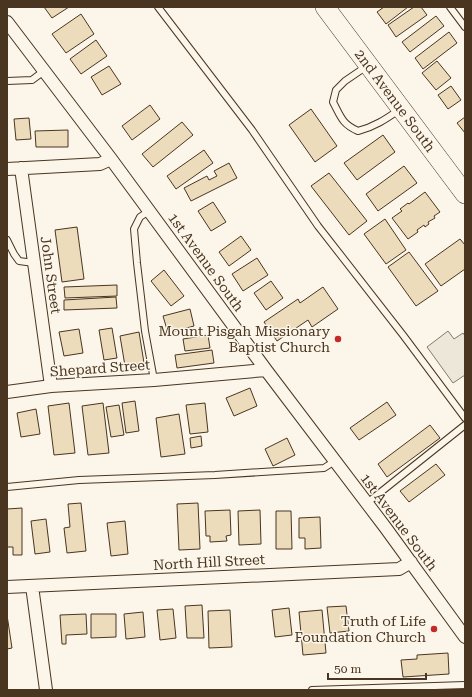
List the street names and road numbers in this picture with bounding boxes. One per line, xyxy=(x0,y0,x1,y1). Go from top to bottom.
street label: 2nd Avenue South xyxy=(352,46,439,155)
street label: 1st Avenue South xyxy=(165,210,247,314)
street label: John Street xyxy=(38,235,64,315)
street label: Shepard Street xyxy=(49,357,151,379)
street label: 1st Avenue South xyxy=(357,470,441,574)
street label: North Hill Street xyxy=(153,551,265,573)

